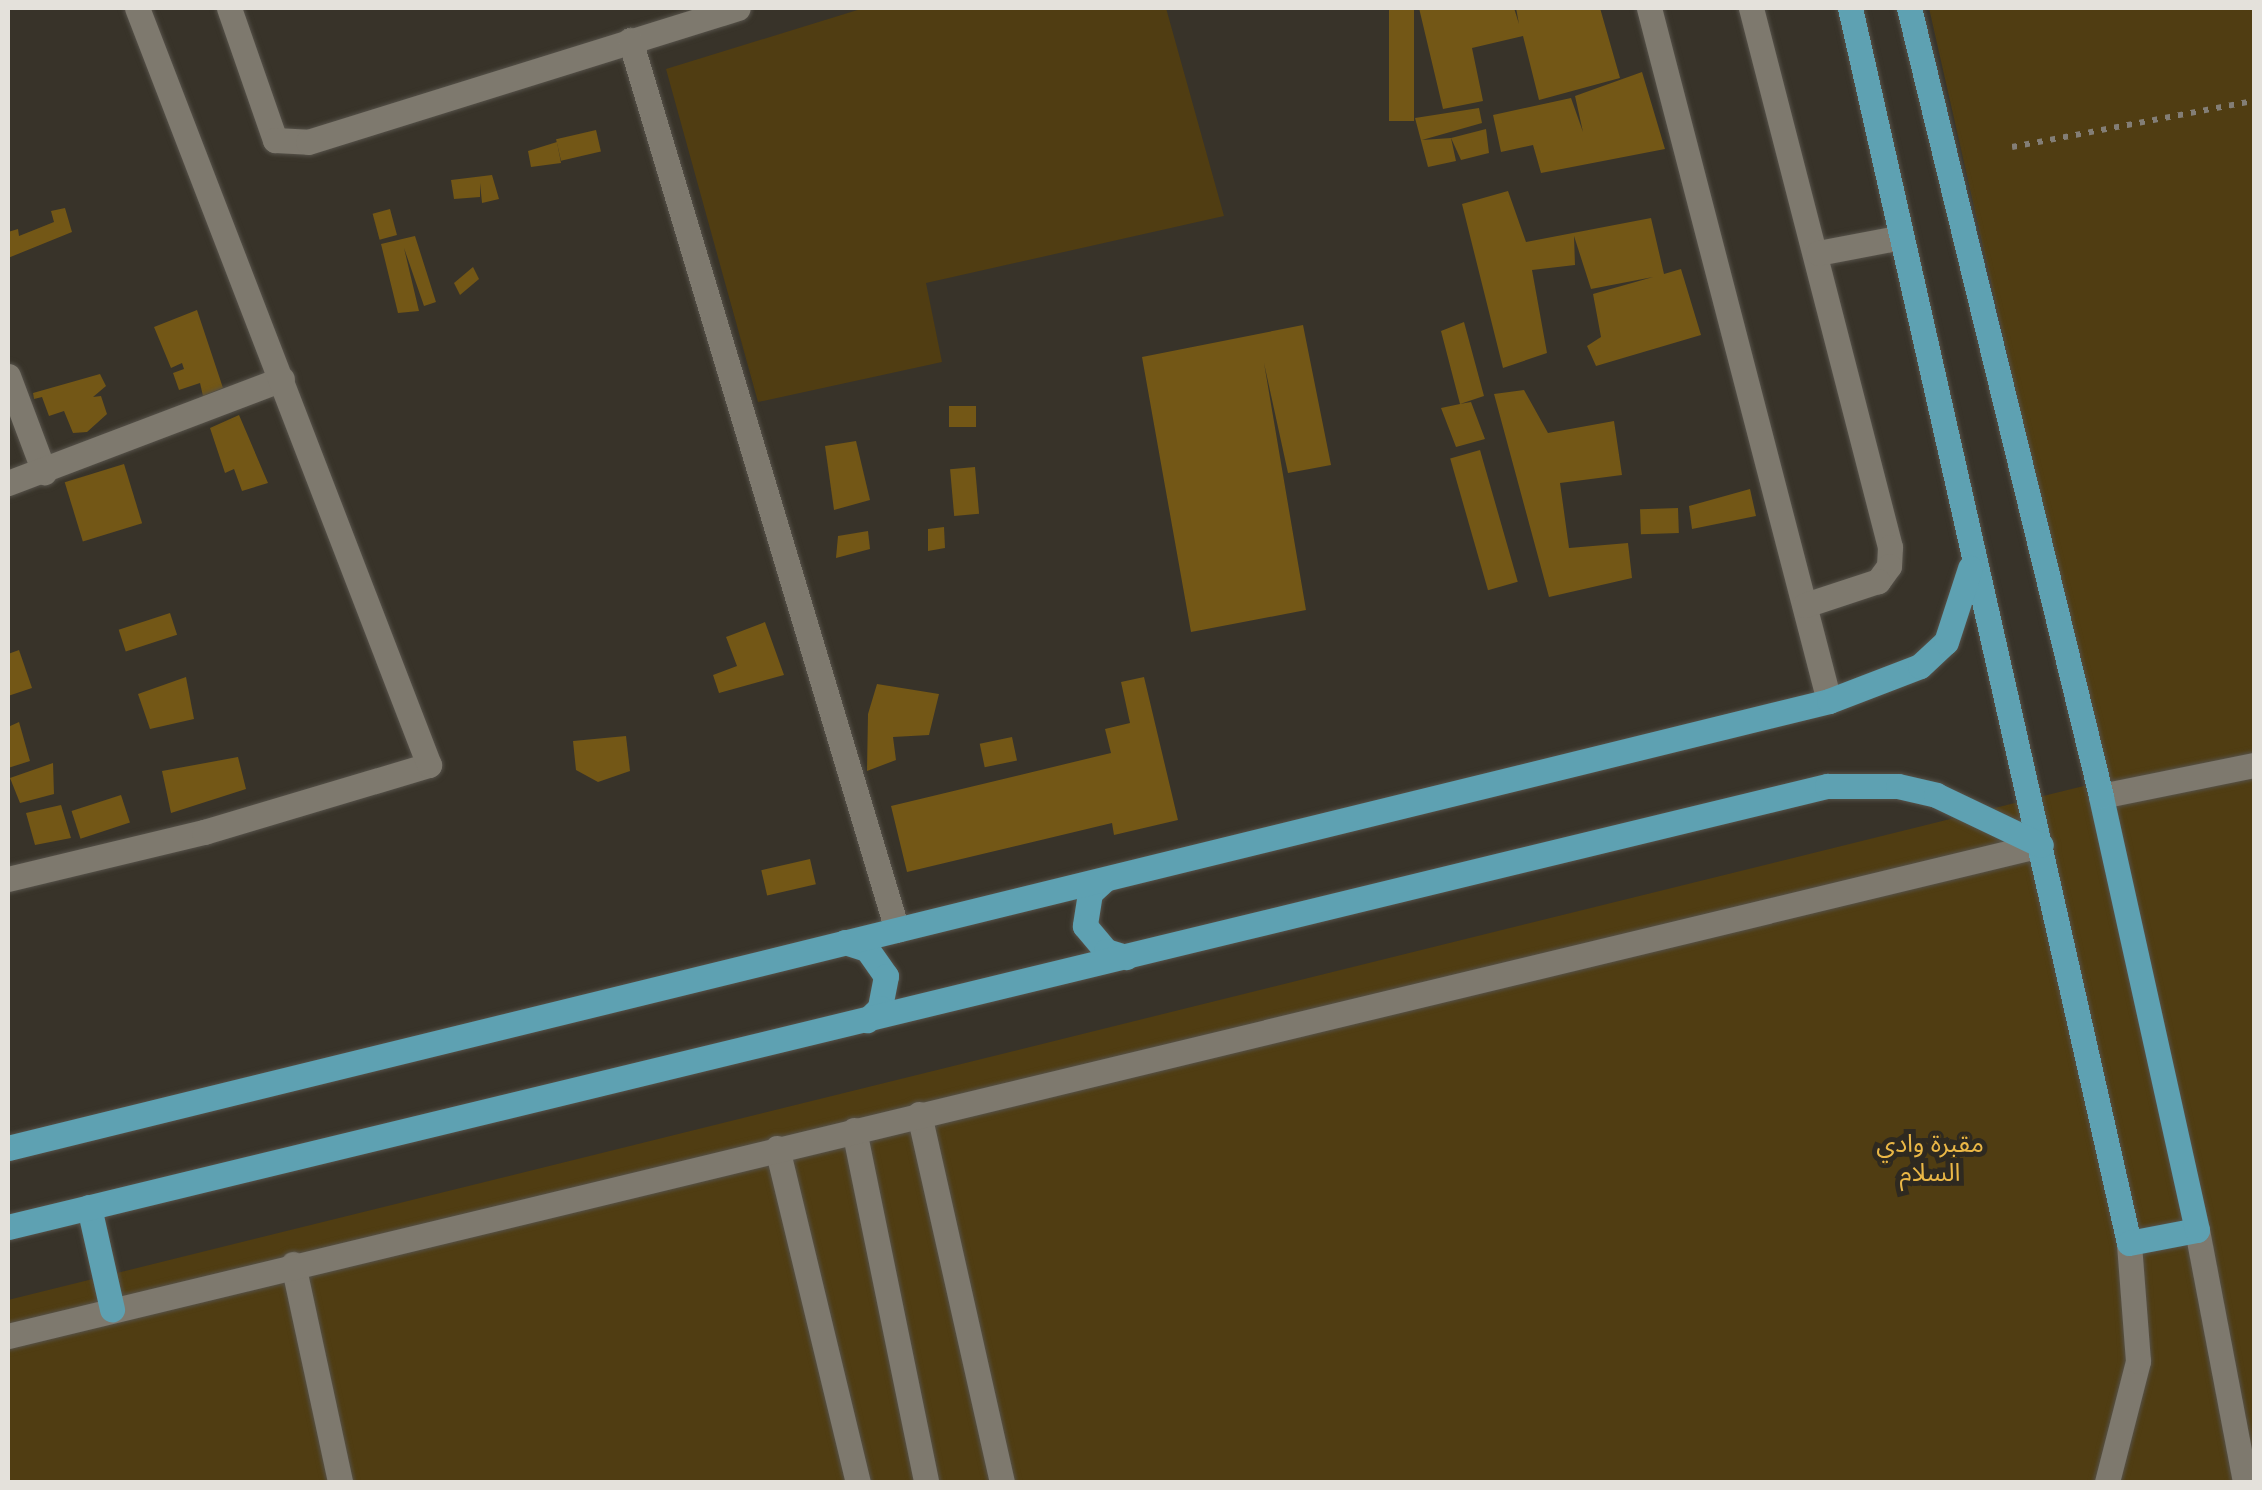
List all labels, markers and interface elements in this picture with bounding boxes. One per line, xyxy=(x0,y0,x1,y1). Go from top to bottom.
park label: مقبرة وادي السلام xyxy=(1876,1128,1984,1187)

